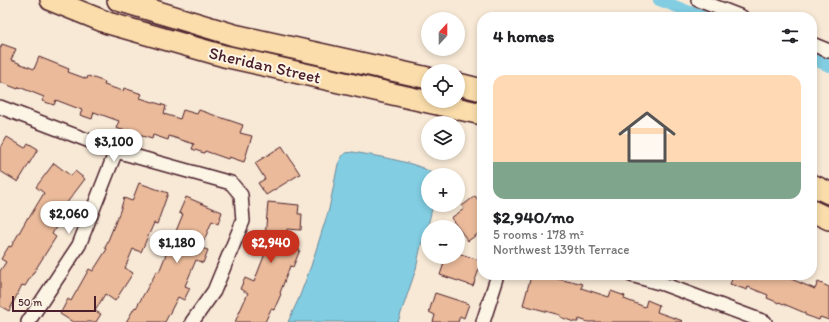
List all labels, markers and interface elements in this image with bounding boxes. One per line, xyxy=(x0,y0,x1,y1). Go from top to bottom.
north arrow xyxy=(421,12,465,56)
map controls xyxy=(421,12,465,264)
icon: filters xyxy=(779,25,801,47)
text: 4 homes xyxy=(493,26,554,46)
street label: Sheridan Street xyxy=(207,42,323,88)
button: locate xyxy=(421,64,465,108)
icon: home xyxy=(611,101,683,173)
button: layers xyxy=(421,116,465,160)
pin: $3,100 xyxy=(81,129,147,163)
text: $3,100 xyxy=(95,134,133,149)
button: + xyxy=(421,168,465,212)
pin: $2,060 xyxy=(36,201,102,235)
text: $2,060 xyxy=(49,206,89,221)
text: $2,940/mo xyxy=(493,207,574,227)
button: − xyxy=(421,220,465,264)
text: 5 rooms · 178 m² xyxy=(493,227,584,242)
pin: $1,180 xyxy=(144,230,210,264)
pin: $2,940 xyxy=(238,230,304,264)
text: $1,180 xyxy=(159,235,195,250)
text: $2,940 xyxy=(251,235,291,250)
text: Northwest 139th Terrace xyxy=(493,242,629,257)
scale bar xyxy=(12,294,96,313)
text: 50 m xyxy=(18,296,42,309)

